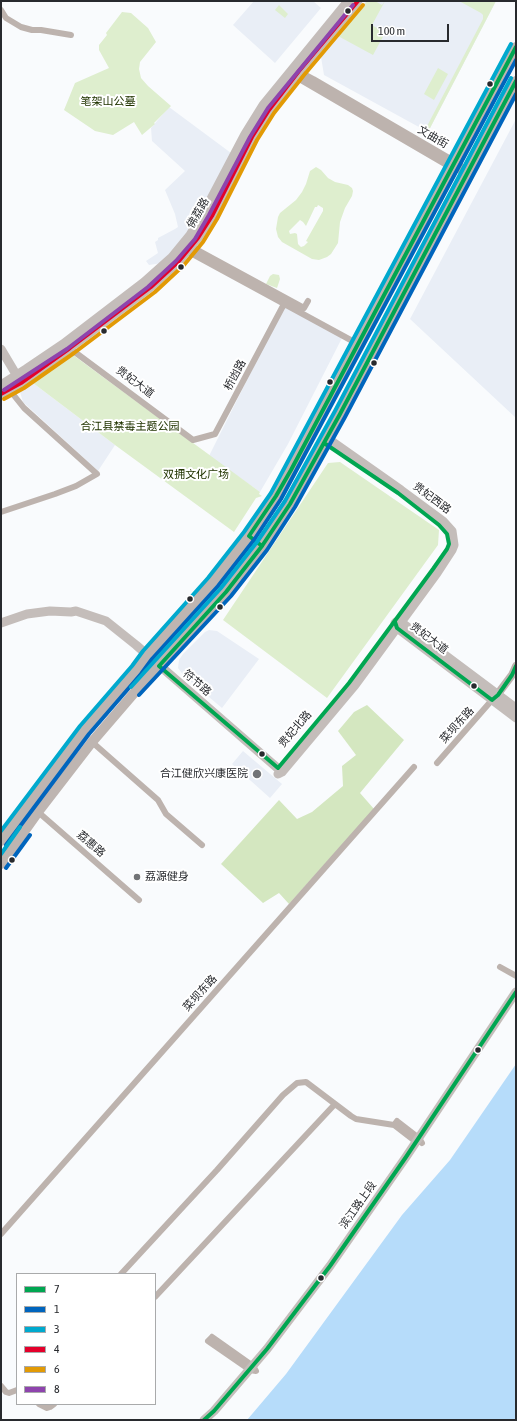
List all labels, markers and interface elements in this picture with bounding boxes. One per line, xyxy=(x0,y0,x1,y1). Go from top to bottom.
unlabelled marker xyxy=(343,6,353,16)
scale bar xyxy=(373,16,451,42)
text: 100 m xyxy=(378,24,405,38)
unlabelled marker xyxy=(485,79,495,89)
park label: 笔架山公墓 xyxy=(81,95,135,109)
street label: 文曲街 xyxy=(415,123,451,151)
street label: 佛荔路 xyxy=(184,195,212,231)
unlabelled marker xyxy=(176,262,186,272)
unlabelled marker xyxy=(99,326,109,336)
street label: 桥凼路 xyxy=(221,357,249,393)
unlabelled marker xyxy=(369,358,379,368)
street label: 贵妃大道 xyxy=(113,363,157,401)
unlabelled marker xyxy=(325,377,335,387)
park label: 合江县禁毒主题公园 xyxy=(81,420,179,434)
park label: 双拥文化广场 xyxy=(163,468,229,482)
street label: 贵妃西路 xyxy=(410,479,454,517)
unlabelled marker xyxy=(185,594,195,604)
unlabelled marker xyxy=(215,602,225,612)
street label: 贵妃大道 xyxy=(407,619,451,657)
street label: 符节路 xyxy=(180,667,214,699)
unlabelled marker xyxy=(469,681,479,691)
street label: 菜坝东路 xyxy=(437,704,477,746)
street label: 贵妃北路 xyxy=(276,708,314,750)
unlabelled marker xyxy=(257,749,267,759)
place label: 合江健欣兴康医院 xyxy=(160,767,248,781)
marker: 合江健欣兴康医院 xyxy=(251,768,263,780)
street label: 荔惠路 xyxy=(74,828,108,860)
unlabelled marker xyxy=(7,855,17,865)
place label: 荔源健身 xyxy=(145,870,189,884)
marker: 荔源健身 xyxy=(132,872,142,882)
street label: 菜坝东路 xyxy=(180,972,220,1014)
unlabelled marker xyxy=(473,1045,483,1055)
street label: 滨江路上段 xyxy=(337,1179,379,1231)
legend xyxy=(16,1273,156,1405)
unlabelled marker xyxy=(316,1273,326,1283)
text: 7 xyxy=(54,1282,60,1296)
text: 1 xyxy=(54,1302,60,1316)
text: 3 xyxy=(54,1322,60,1336)
text: 4 xyxy=(54,1342,60,1356)
text: 6 xyxy=(54,1362,60,1376)
text: 8 xyxy=(54,1382,60,1396)

